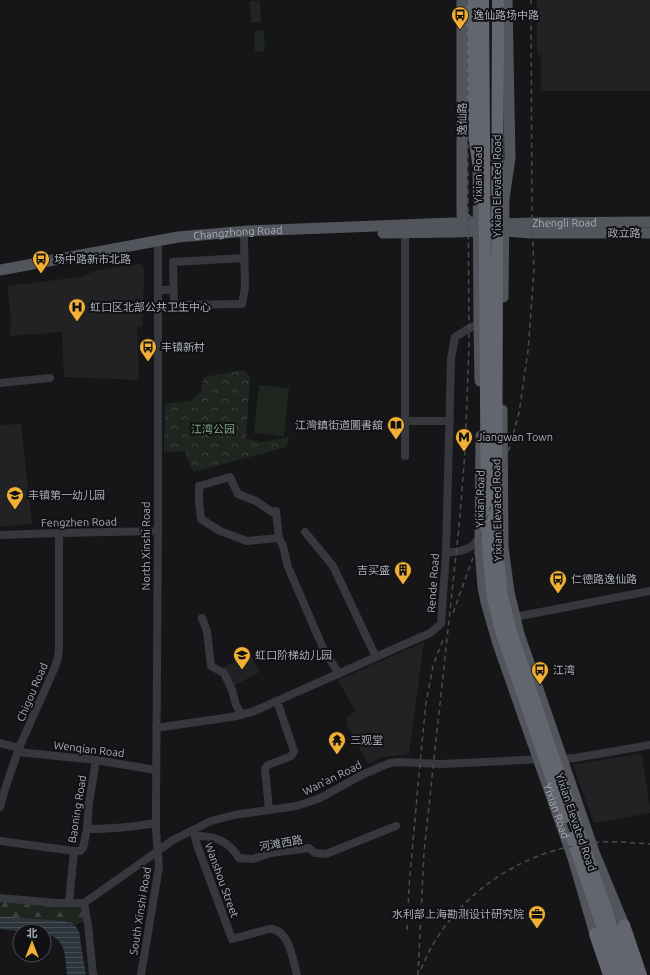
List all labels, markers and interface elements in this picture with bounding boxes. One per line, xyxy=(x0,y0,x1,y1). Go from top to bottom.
bus stop icon: 逸仙路场中路 xyxy=(450,5,470,30)
place label: 逸仙路场中路 xyxy=(473,9,539,21)
street label: 逸仙路 xyxy=(456,103,468,136)
street label: Yixian Elevated Road xyxy=(491,135,503,237)
street label: Yixian Road xyxy=(472,146,484,204)
street label: Zhengli Road xyxy=(532,216,597,229)
street label: Changzhong Road xyxy=(193,224,283,242)
street label: 政立路 xyxy=(608,227,641,239)
bus stop icon: 场中路新市北路 xyxy=(31,249,51,274)
place label: 场中路新市北路 xyxy=(54,253,131,265)
hospital icon: 虹口区北部公共卫生中心 xyxy=(67,297,87,322)
place label: 虹口区北部公共卫生中心 xyxy=(90,301,211,313)
bus stop icon: 丰镇新村 xyxy=(138,337,158,362)
place label: 丰镇新村 xyxy=(161,341,205,353)
library icon: 江灣鎮街道圖書舘 xyxy=(386,415,406,440)
place label: 江灣鎮街道圖書舘 xyxy=(295,419,383,431)
park label: 江湾公园 xyxy=(191,423,235,435)
metro station icon: Jiangwan Town xyxy=(454,427,474,452)
place label: Jiangwan Town xyxy=(477,431,553,443)
street label: Yixian Elevated Road xyxy=(490,458,504,562)
street label: Yixian Road xyxy=(473,470,487,528)
school or university icon: 丰镇第一幼儿园 xyxy=(5,485,25,510)
place label: 丰镇第一幼儿园 xyxy=(28,489,105,501)
street label: North Xinshi Road xyxy=(140,502,152,590)
street label: Fengzhen Road xyxy=(41,515,117,529)
street label: Rende Road xyxy=(425,553,441,613)
building icon: 吉买盛 xyxy=(393,560,413,585)
place label: 吉买盛 xyxy=(357,564,390,576)
bus stop icon: 仁德路逸仙路 xyxy=(548,569,568,594)
place label: 仁德路逸仙路 xyxy=(571,573,637,585)
school or university icon: 虹口阶梯幼儿园 xyxy=(232,645,252,670)
place label: 虹口阶梯幼儿园 xyxy=(255,649,332,661)
bus stop icon: 江湾 xyxy=(530,660,550,685)
street label: Chigou Road xyxy=(14,661,50,723)
place label: 江湾 xyxy=(553,664,575,676)
temple icon: 三观堂 xyxy=(327,730,347,755)
place label: 三观堂 xyxy=(350,734,383,746)
street label: Wenqian Road xyxy=(53,739,125,759)
street label: Wan'an Road xyxy=(301,759,363,797)
street label: Yixian Elevated Road xyxy=(554,771,598,873)
street label: Baoning Road xyxy=(66,774,88,844)
street label: Yixian Road xyxy=(541,782,572,840)
street label: 河滩西路 xyxy=(258,833,304,853)
street label: Wanshou Street xyxy=(203,841,241,920)
street label: South Xinshi Road xyxy=(127,866,153,956)
office icon: 水利部上海勘测设计研究院 xyxy=(527,904,547,929)
place label: 水利部上海勘测设计研究院 xyxy=(392,908,524,920)
north arrow xyxy=(12,923,52,963)
text: 北 xyxy=(27,927,38,939)

